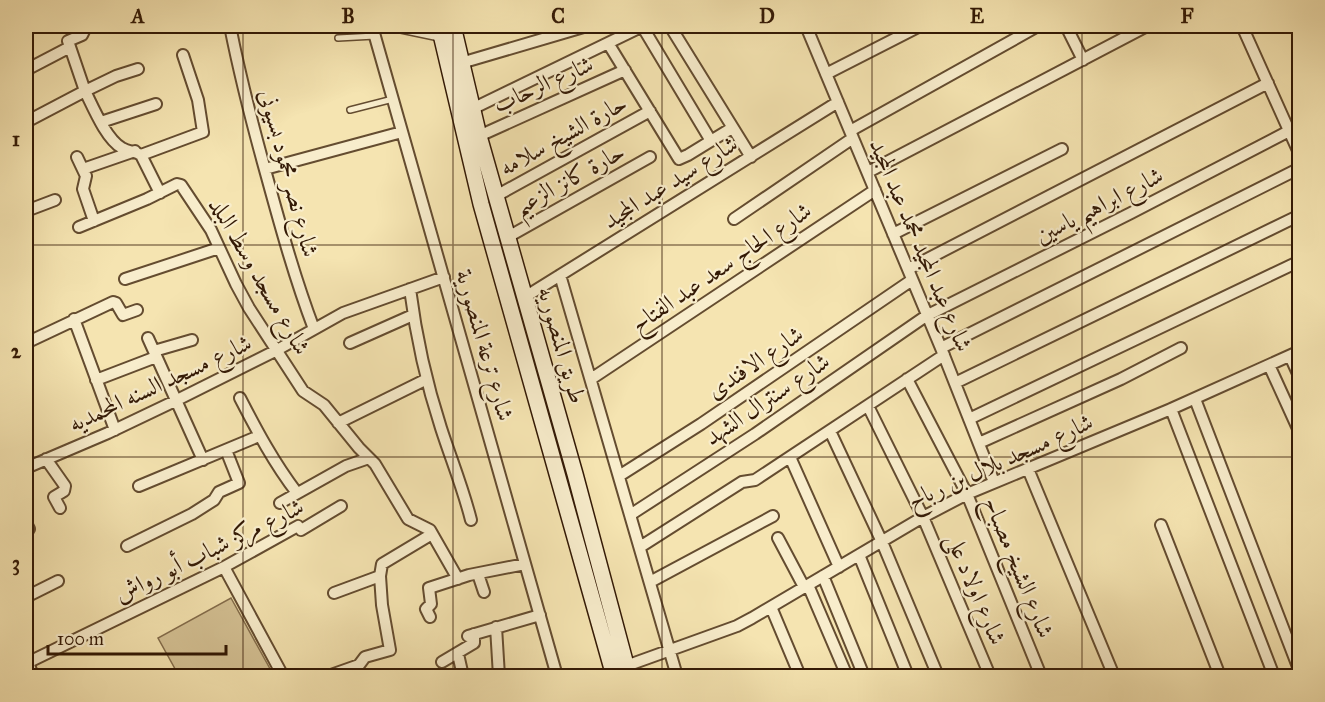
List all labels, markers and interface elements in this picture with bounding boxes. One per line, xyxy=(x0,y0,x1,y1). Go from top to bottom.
text: A xyxy=(129,4,145,28)
text: B xyxy=(341,4,355,28)
text: C xyxy=(551,4,565,28)
text: D xyxy=(759,4,775,28)
text: E xyxy=(970,4,985,28)
text: F xyxy=(1180,4,1194,28)
street label: شارع الرحاب xyxy=(488,49,600,124)
street label: شارع نصر محمود بسيونى xyxy=(247,86,326,262)
street label: حارة الشيخ سلامه xyxy=(494,88,635,188)
text: 1 xyxy=(12,127,20,151)
street label: شارع سيد عبد المجيد xyxy=(597,128,746,240)
street label: شارع عبد المجيد محمد عبد المجيد xyxy=(858,134,979,358)
street label: حارة كانز الزعيم xyxy=(508,136,634,230)
street label: شارع ابراهيم ياسين xyxy=(1030,160,1172,258)
street label: شارع مسجد وسط البلد xyxy=(198,192,317,363)
street label: شارع الحاج سعد عبد الفتاح xyxy=(625,195,821,344)
street label: شارع ترعة المنصورية xyxy=(444,266,521,426)
street label: طريق المنصوريه xyxy=(531,283,593,407)
street label: شارع الافندى xyxy=(701,319,812,409)
street label: شارع مسجد السنه المحمديه xyxy=(64,327,259,443)
text: 2 xyxy=(11,339,22,363)
street label: شارع سنترال الشهد xyxy=(698,346,838,456)
street label: شارع مسجد بلال بن رباح xyxy=(902,407,1100,521)
street label: شارع مركز شباب أبو رواش xyxy=(109,489,311,613)
street label: شارع الشيخ مصباح xyxy=(971,492,1061,644)
street label: شارع اولاد على xyxy=(934,529,1013,651)
text: 3 xyxy=(12,551,20,576)
scale bar xyxy=(48,618,226,656)
text: 100 m xyxy=(57,628,104,650)

